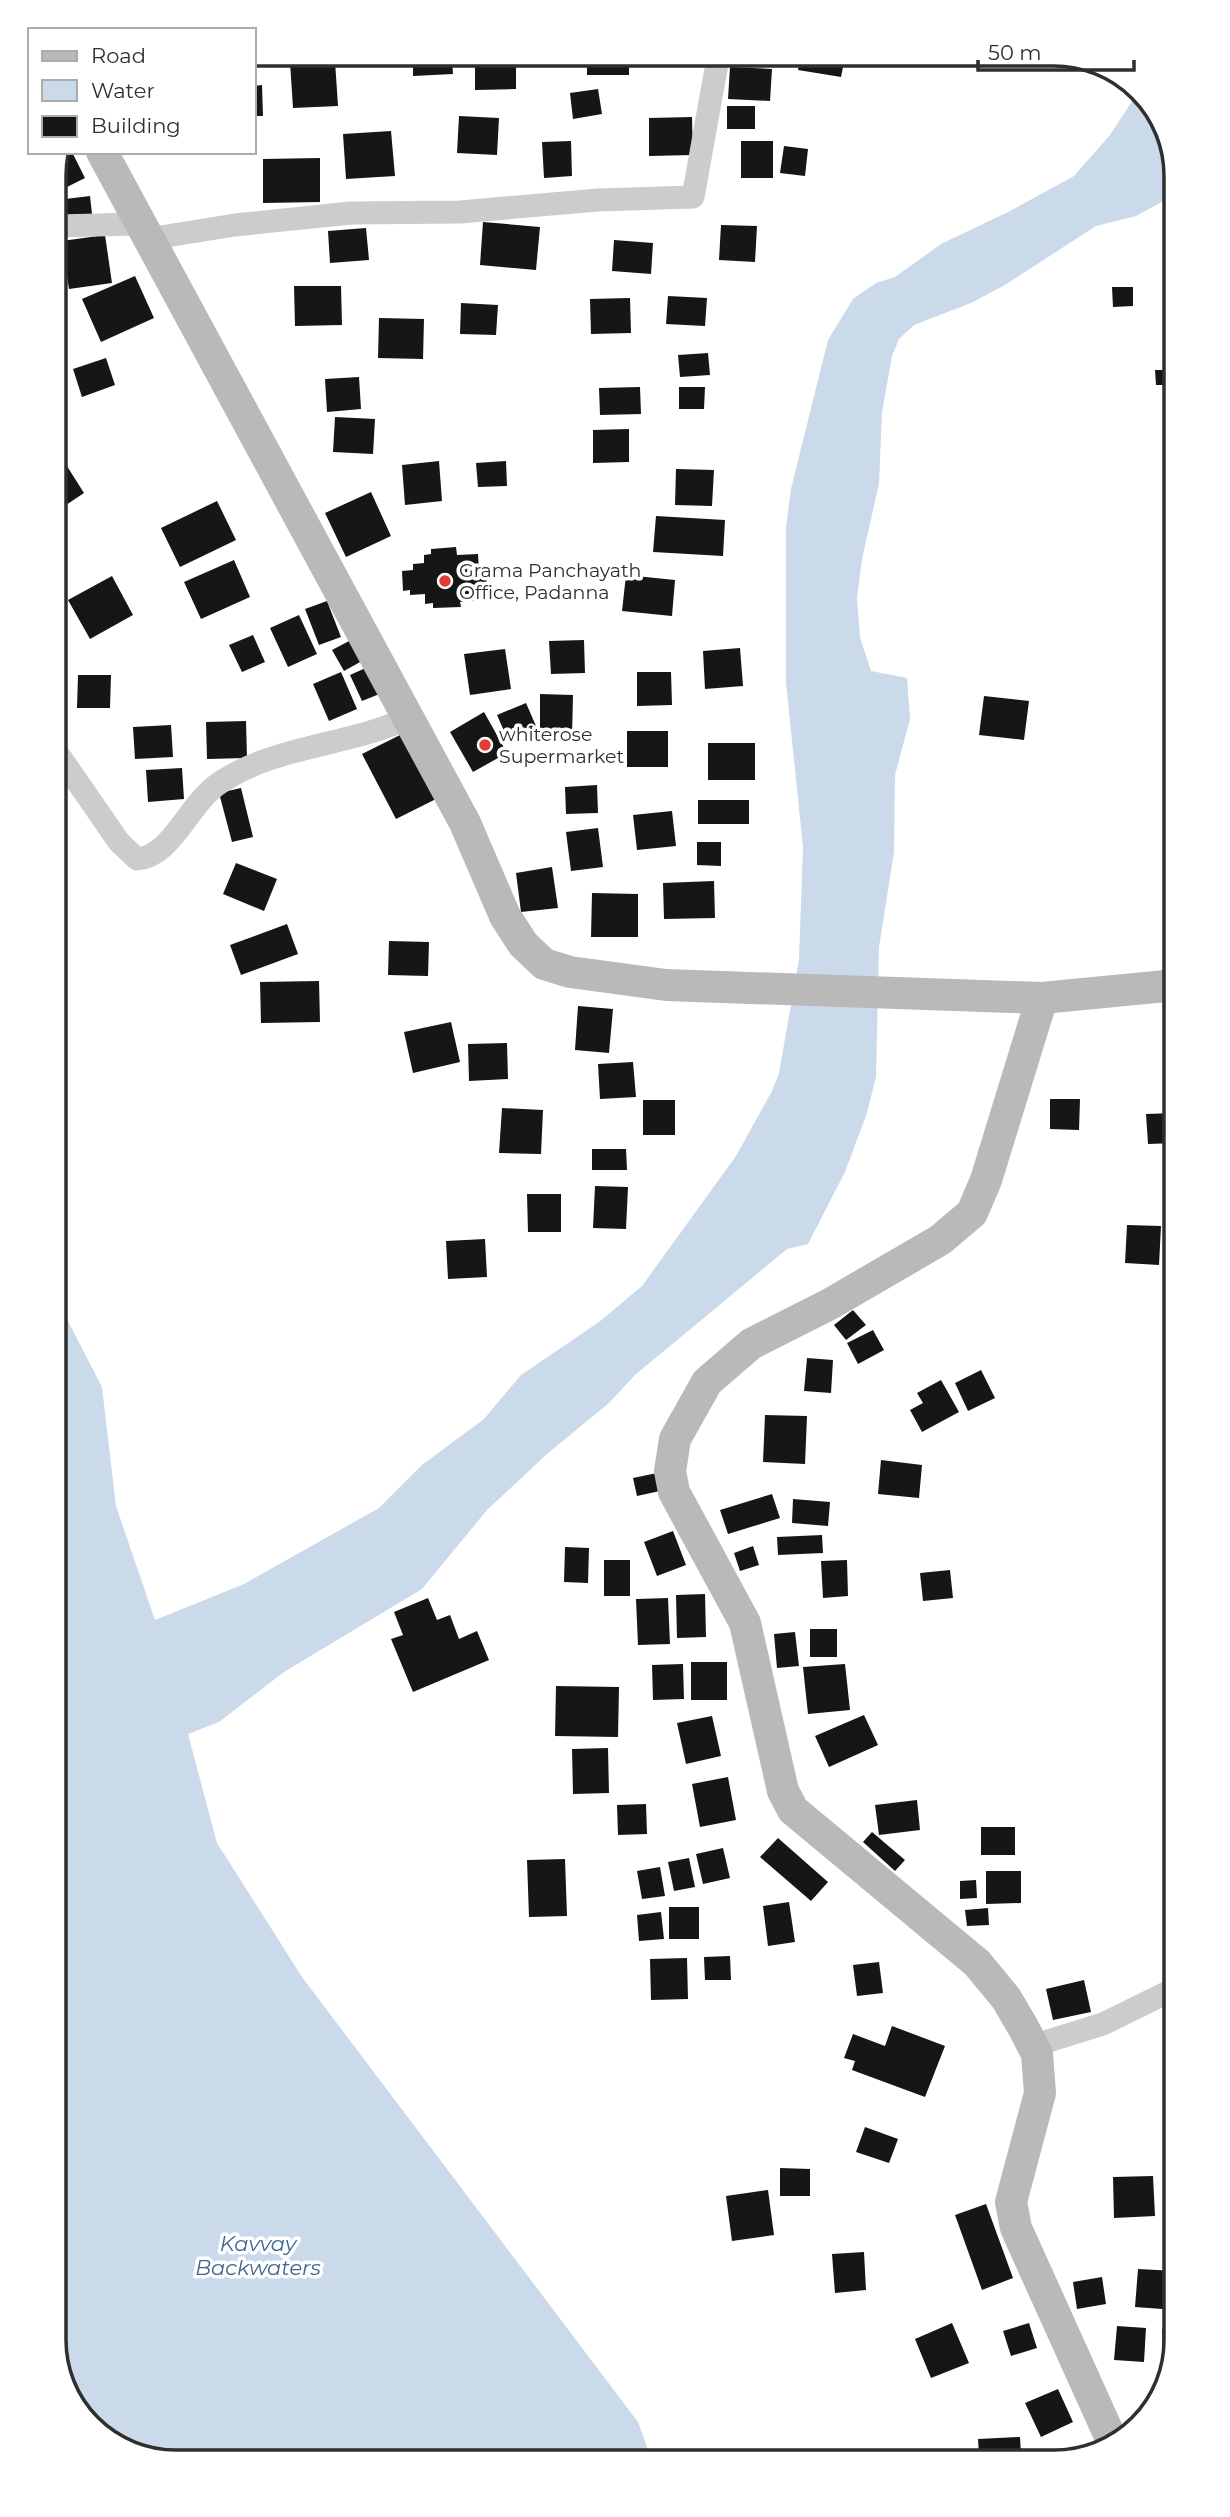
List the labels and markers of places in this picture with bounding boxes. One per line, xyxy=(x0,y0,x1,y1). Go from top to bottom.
place label: Grama Panchayath Office, Padanna xyxy=(459,559,641,604)
marker: Grama Panchayath Office, Padanna xyxy=(437,573,453,589)
place label: whiterose Supermarket xyxy=(499,723,625,768)
marker: whiterose Supermarket xyxy=(477,737,493,753)

